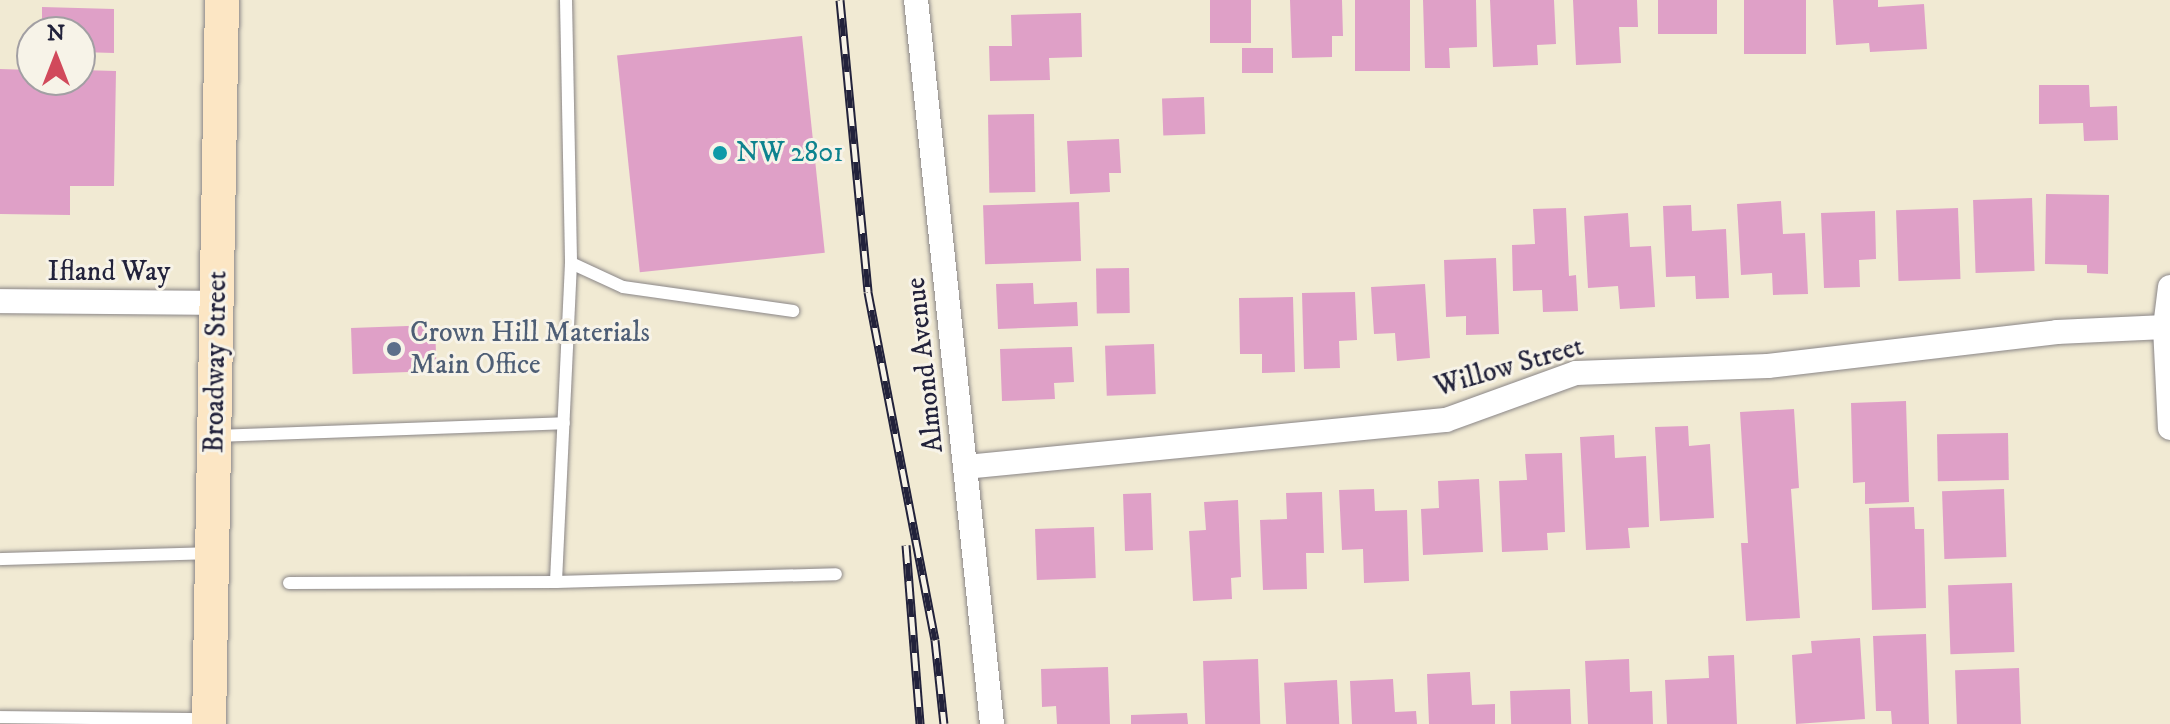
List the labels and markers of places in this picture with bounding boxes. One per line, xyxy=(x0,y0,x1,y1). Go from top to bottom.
place label: NW 2801 xyxy=(736,136,844,170)
marker: NW 2801 xyxy=(711,144,729,162)
place label: Crown Hill Materials Main Office xyxy=(410,316,650,382)
marker: Crown Hill Materials Main Office xyxy=(385,340,403,358)

